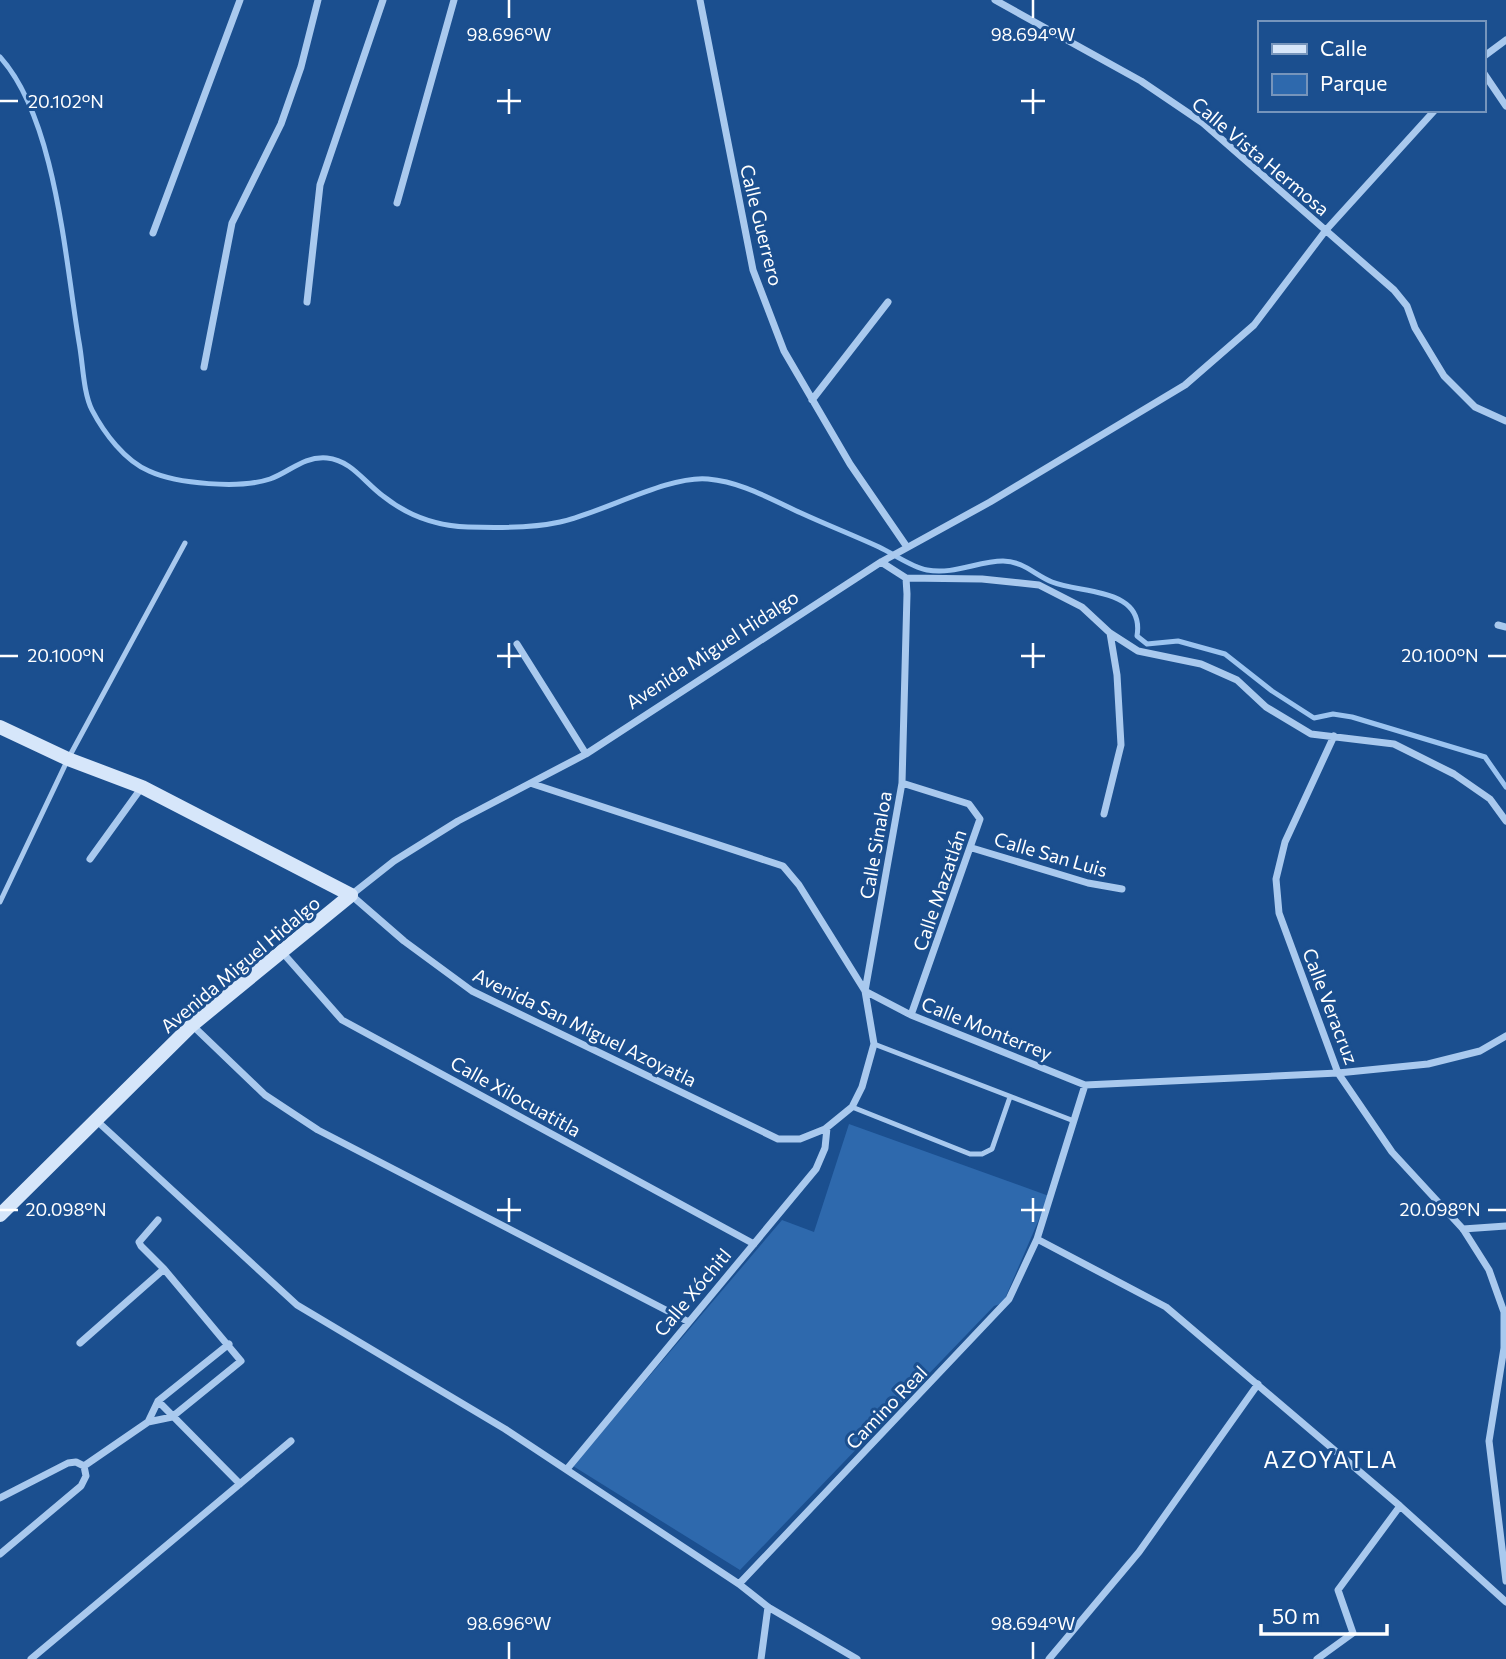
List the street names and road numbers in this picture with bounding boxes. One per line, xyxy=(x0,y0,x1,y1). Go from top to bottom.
street label: Calle Vista Hermosa xyxy=(1188,92,1334,220)
street label: Calle Guerrero xyxy=(736,162,788,288)
street label: Avenida Miguel Hidalgo xyxy=(621,585,803,713)
street label: Calle Sinaloa xyxy=(854,789,896,901)
street label: Calle Mazatlán xyxy=(907,826,971,954)
street label: Calle San Luis xyxy=(992,827,1110,881)
street label: Avenida Miguel Hidalgo xyxy=(156,891,324,1037)
street label: Calle Veracruz xyxy=(1298,945,1364,1067)
street label: Avenida San Miguel Azoyatla xyxy=(469,963,701,1091)
street label: Calle Monterrey xyxy=(918,991,1056,1065)
street label: Calle Xilocuatitla xyxy=(447,1051,585,1141)
street label: Calle Xóchitl xyxy=(649,1243,735,1341)
street label: Camino Real xyxy=(840,1360,932,1454)

